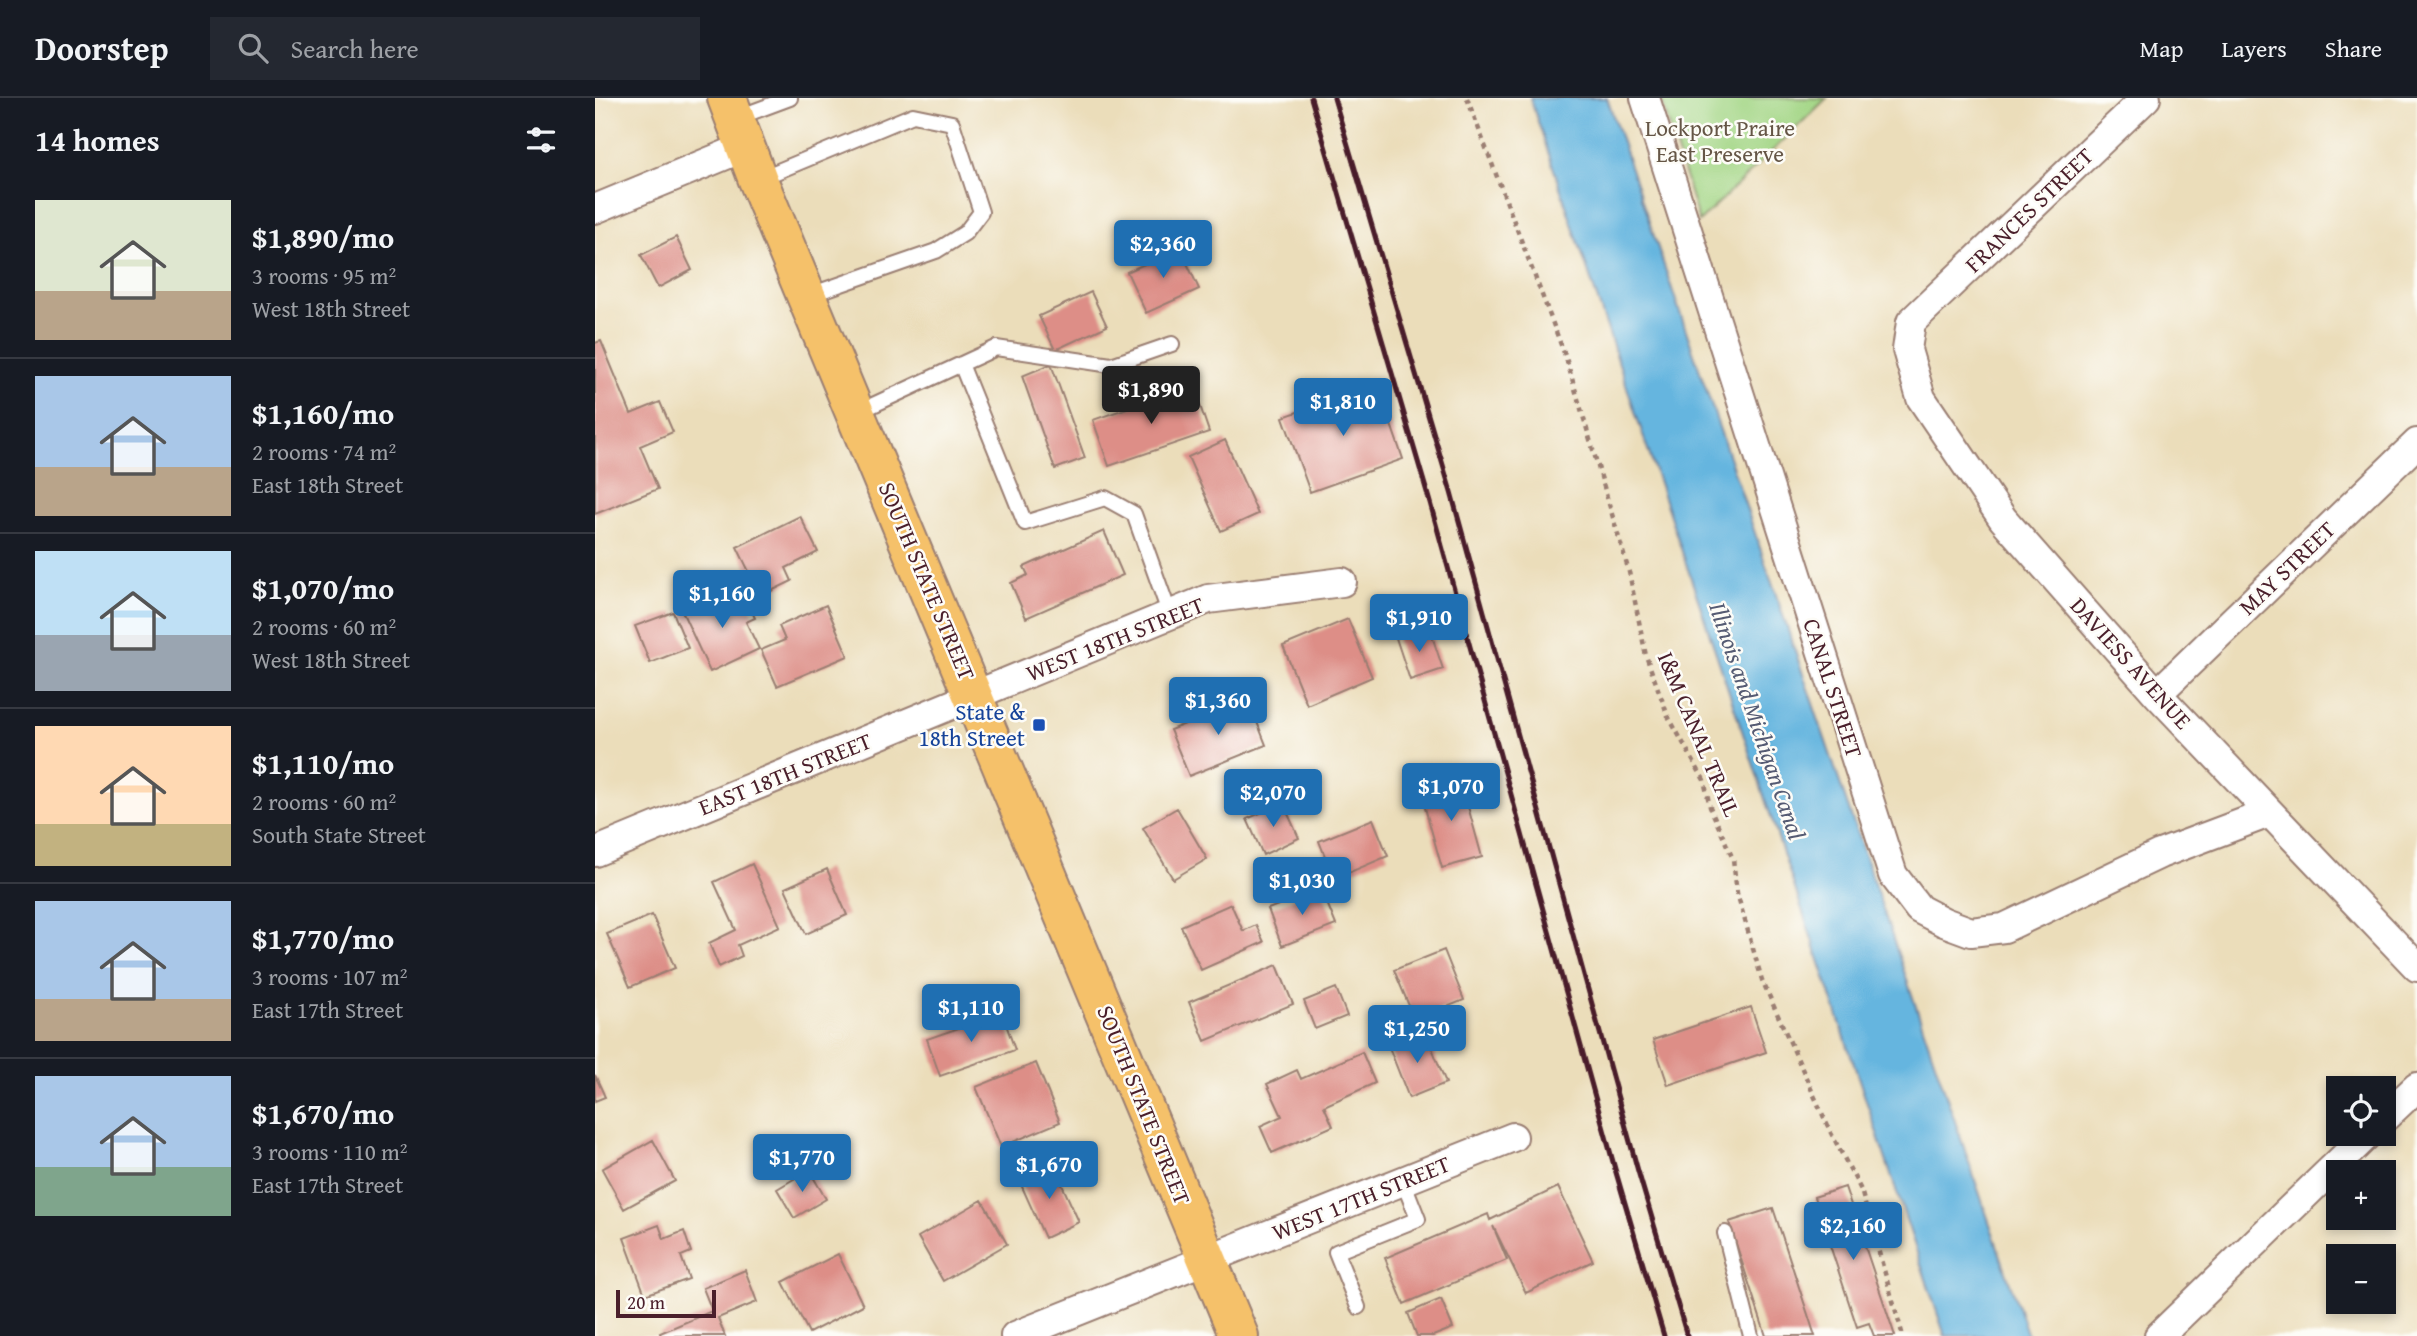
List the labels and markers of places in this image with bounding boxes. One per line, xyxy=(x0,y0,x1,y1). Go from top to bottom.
pin: $2,360 xyxy=(1106,220,1220,280)
pin: $1,890 xyxy=(1094,366,1208,426)
pin: $1,810 xyxy=(1286,378,1400,438)
pin: $1,160 xyxy=(665,570,779,630)
pin: $1,910 xyxy=(1362,594,1476,654)
pin: $1,360 xyxy=(1161,678,1275,737)
place label: State & 18th Street xyxy=(919,695,1025,754)
marker: State & 18th Street xyxy=(1031,717,1047,733)
pin: $1,070 xyxy=(1394,764,1508,823)
pin: $2,070 xyxy=(1216,770,1330,829)
pin: $1,030 xyxy=(1245,858,1359,917)
pin: $1,110 xyxy=(914,984,1028,1044)
pin: $1,250 xyxy=(1360,1006,1474,1065)
pin: $1,770 xyxy=(745,1134,859,1194)
pin: $1,670 xyxy=(992,1142,1106,1201)
pin: $2,160 xyxy=(1796,1202,1910,1262)

